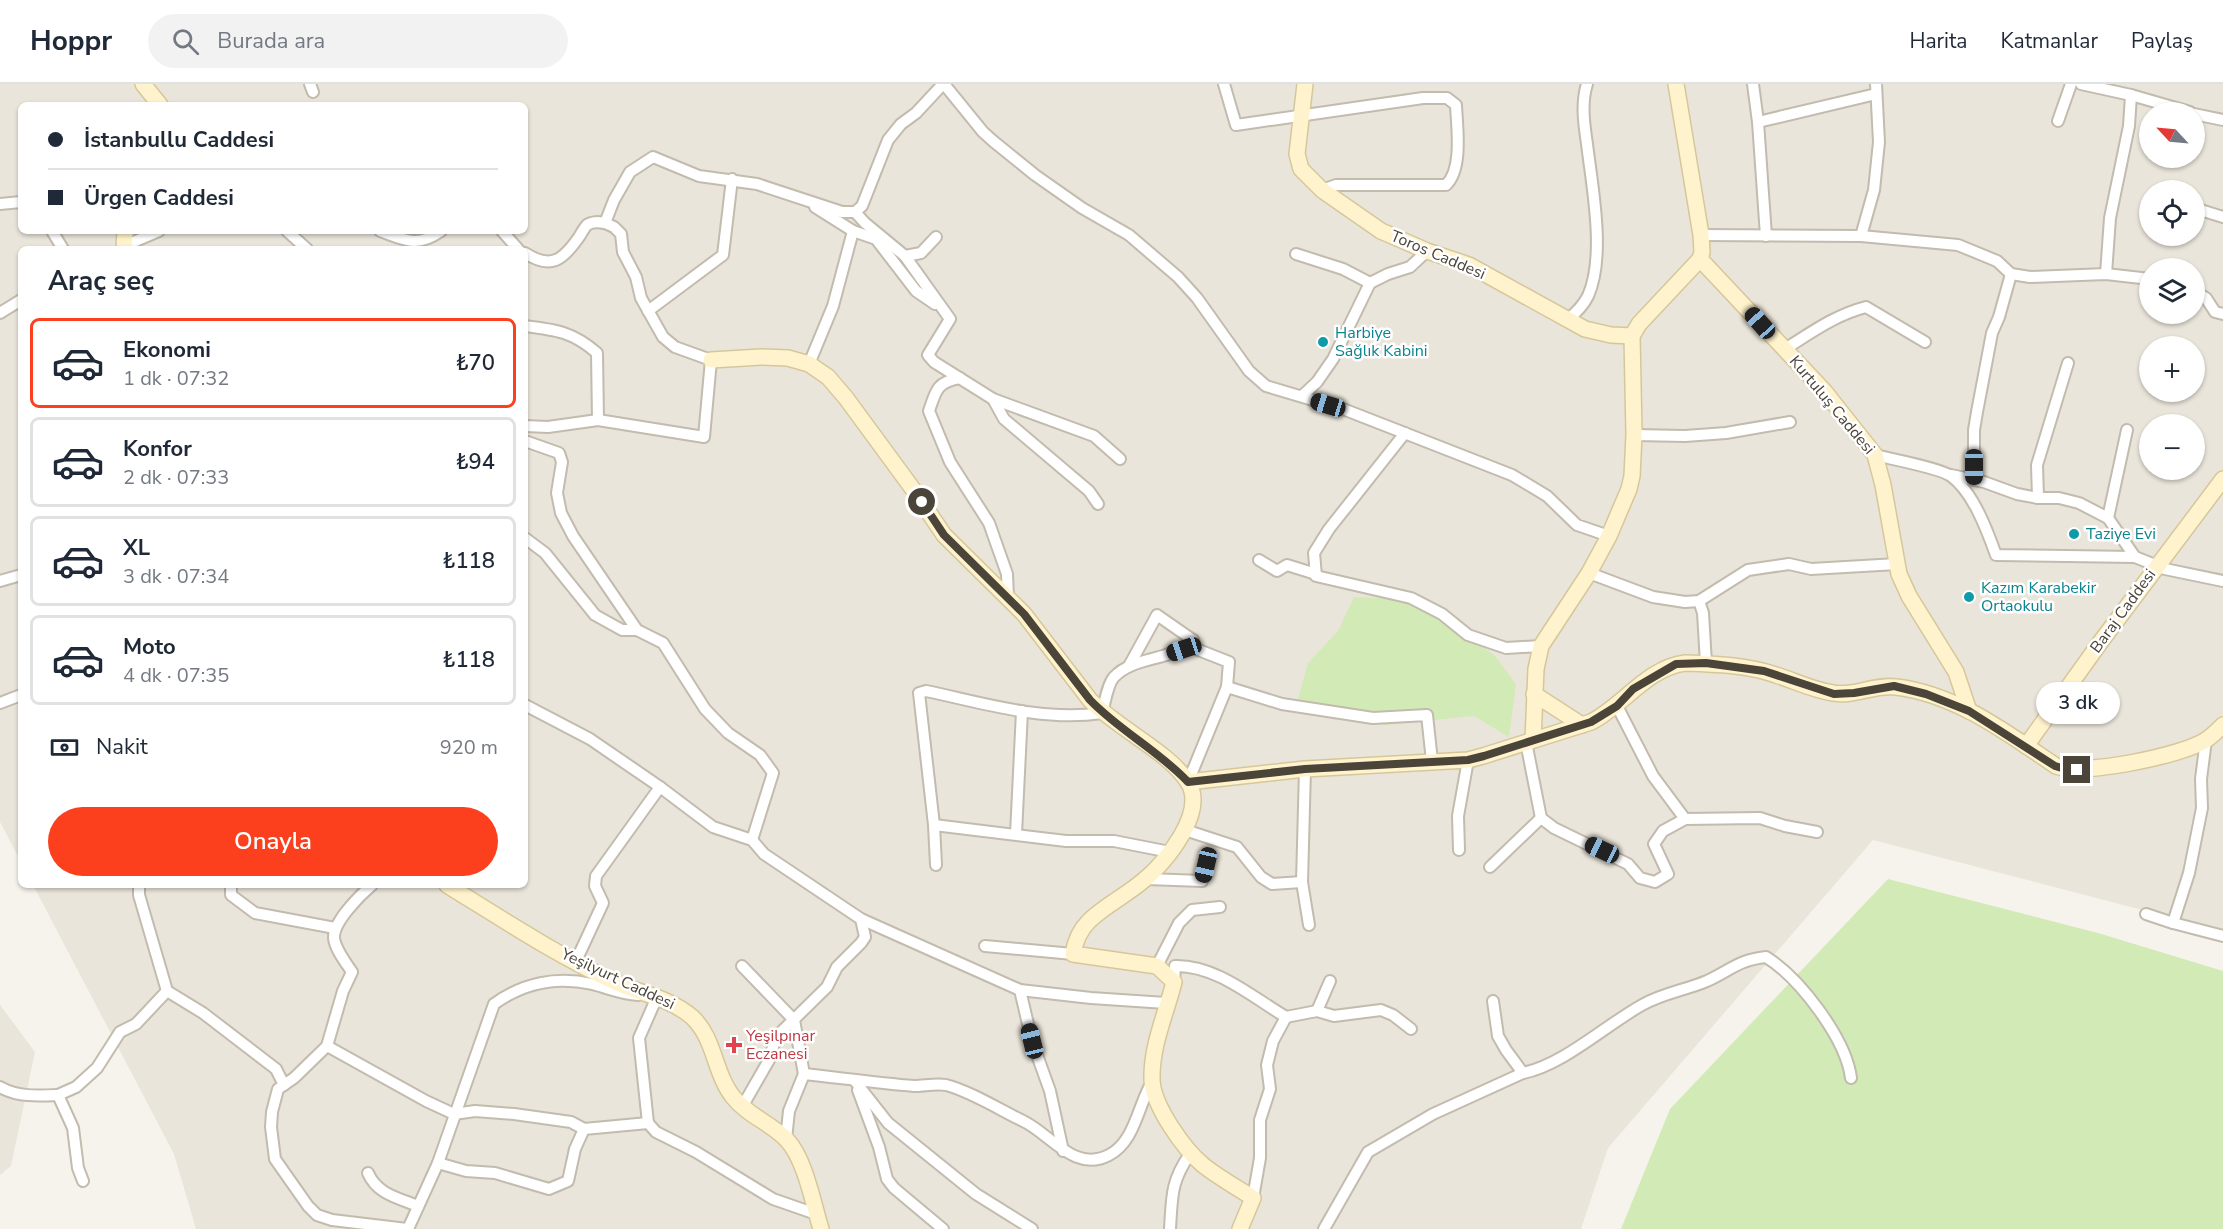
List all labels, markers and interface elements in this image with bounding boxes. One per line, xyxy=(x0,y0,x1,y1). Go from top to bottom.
search box xyxy=(148,14,568,68)
text: Hoppr xyxy=(30,22,112,60)
icon: search xyxy=(169,25,202,58)
text: Burada ara xyxy=(217,26,325,56)
text: Harita xyxy=(1909,27,1967,55)
text: Katmanlar xyxy=(2000,27,2098,55)
text: Paylaş xyxy=(2131,27,2193,55)
north arrow xyxy=(2139,102,2205,168)
map controls xyxy=(2139,102,2205,480)
text: İstanbullu Caddesi xyxy=(84,125,274,155)
button: locate xyxy=(2139,180,2205,246)
text: Ürgen Caddesi xyxy=(84,183,234,213)
street label: Toros Caddesi xyxy=(1387,225,1489,285)
button: layers xyxy=(2139,258,2205,324)
text: Araç seç xyxy=(48,263,154,300)
car xyxy=(1741,304,1779,342)
place label: Harbiye Sağlık Kabini xyxy=(1335,322,1428,362)
text: Ekonomi xyxy=(123,335,211,365)
marker: Harbiye Sağlık Kabini xyxy=(1316,335,1330,349)
icon: car xyxy=(51,336,105,390)
button: + xyxy=(2139,336,2205,402)
text: ₺70 xyxy=(455,348,495,378)
street label: Kurtuluş Caddesi xyxy=(1784,351,1880,459)
text: 1 dk · 07:32 xyxy=(123,365,229,392)
car xyxy=(1308,391,1348,419)
button: − xyxy=(2139,414,2205,480)
text: Konfor xyxy=(123,434,192,464)
icon: car xyxy=(51,435,105,489)
text: ₺94 xyxy=(455,447,495,477)
car xyxy=(1965,449,1983,485)
text: 2 dk · 07:33 xyxy=(123,464,229,491)
route start xyxy=(908,488,935,515)
place label: Taziye Evi xyxy=(2086,523,2156,545)
marker: Taziye Evi xyxy=(2067,527,2081,541)
text: XL xyxy=(123,533,150,563)
icon: car xyxy=(51,534,105,588)
text: ₺118 xyxy=(442,546,495,576)
text: 3 dk · 07:34 xyxy=(123,563,229,590)
street label: Baraj Caddesi xyxy=(2085,565,2161,657)
place label: Kazım Karabekir Ortaokulu xyxy=(1981,577,2097,617)
marker: Kazım Karabekir Ortaokulu xyxy=(1962,590,1976,604)
text: Moto xyxy=(123,632,176,662)
icon: car xyxy=(51,633,105,687)
car xyxy=(1164,635,1204,663)
text: ₺118 xyxy=(442,645,495,675)
text: 4 dk · 07:35 xyxy=(123,662,229,689)
callout: 3 dk xyxy=(2035,683,2119,725)
text: 3 dk xyxy=(2058,689,2098,716)
icon: cash xyxy=(48,731,81,764)
text: Nakit xyxy=(96,732,148,762)
text: 920 m xyxy=(440,734,498,761)
route end xyxy=(2063,756,2090,783)
button: Onayla xyxy=(48,807,498,876)
car xyxy=(1582,834,1622,866)
car xyxy=(1193,845,1219,885)
street label: Yeşilyurt Caddesi xyxy=(557,943,679,1015)
car xyxy=(1019,1021,1045,1061)
place label: Yeşilpınar Eczanesi xyxy=(745,1025,816,1065)
marker: Yeşilpınar Eczanesi xyxy=(727,1038,741,1052)

